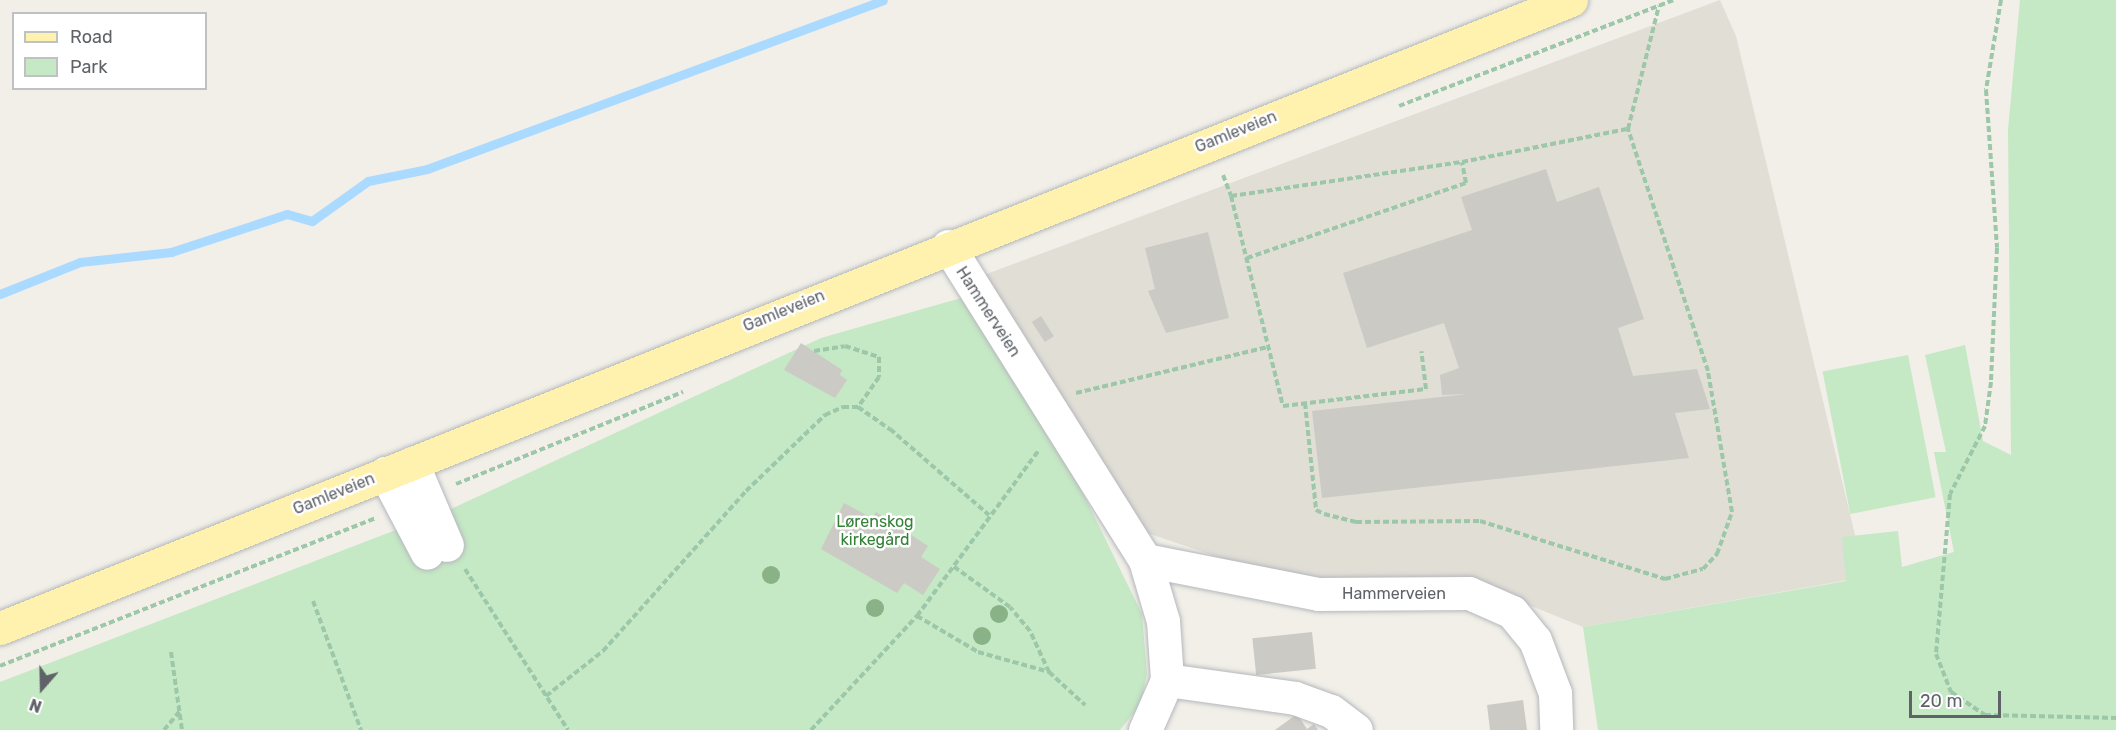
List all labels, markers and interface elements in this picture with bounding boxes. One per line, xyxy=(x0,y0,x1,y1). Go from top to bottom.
legend xyxy=(12,12,207,90)
text: Road xyxy=(70,26,113,48)
text: Park xyxy=(70,56,107,78)
street label: Gamleveien xyxy=(1192,107,1280,157)
street label: Hammerveien xyxy=(952,263,1024,361)
street label: Gamleveien xyxy=(740,286,828,336)
street label: Gamleveien xyxy=(290,469,378,519)
park label: Lørenskog kirkegård xyxy=(836,512,914,550)
street label: Hammerveien xyxy=(1342,584,1446,604)
north arrow xyxy=(12,658,72,718)
scale bar xyxy=(1912,679,2004,717)
text: 20 m xyxy=(1920,690,1962,712)
text: N xyxy=(27,694,44,716)

